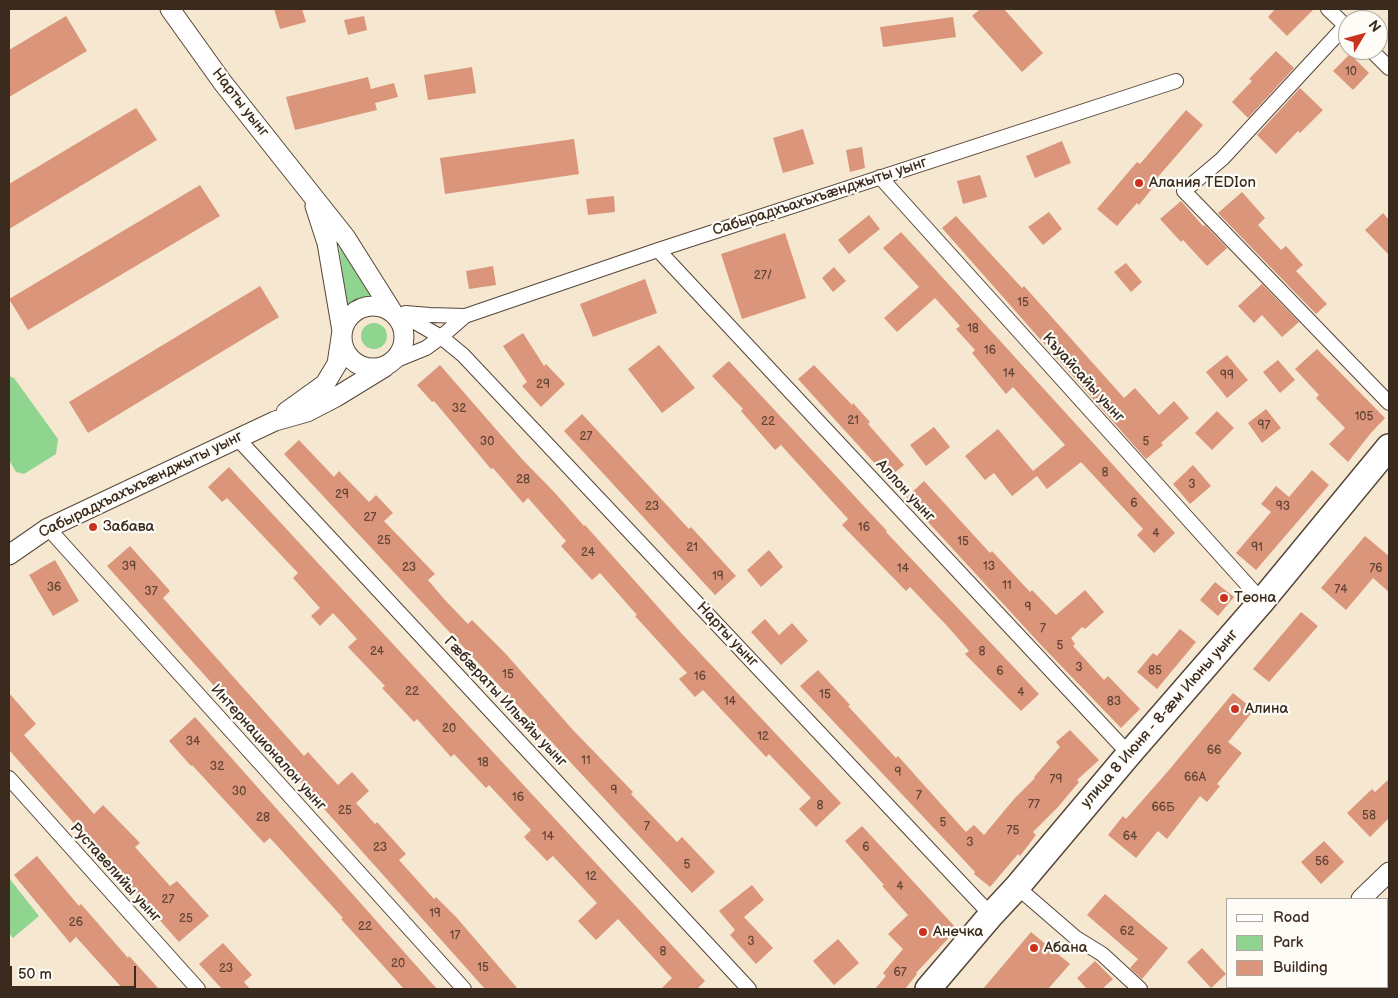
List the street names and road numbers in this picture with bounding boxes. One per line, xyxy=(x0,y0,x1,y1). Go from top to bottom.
street label: Нарты уынг xyxy=(208,65,272,141)
street label: Сабырадхъахъхъæнджыты уынг xyxy=(710,154,930,240)
street label: Къуайсайы уынг xyxy=(1038,330,1128,426)
street label: Сабырадхъахъхъæнджыты уынг xyxy=(36,428,246,542)
street label: Аллон уынг xyxy=(872,456,938,526)
street label: Нарты уынг xyxy=(692,599,762,671)
street label: улица 8 Июня - 8-ӕм Июны уынг xyxy=(1078,626,1242,812)
street label: Гæбæраты Ильяйы уынг xyxy=(440,633,570,771)
street label: Интернационалон уынг xyxy=(206,681,330,815)
street label: Руставелийы уынг xyxy=(66,819,164,927)

